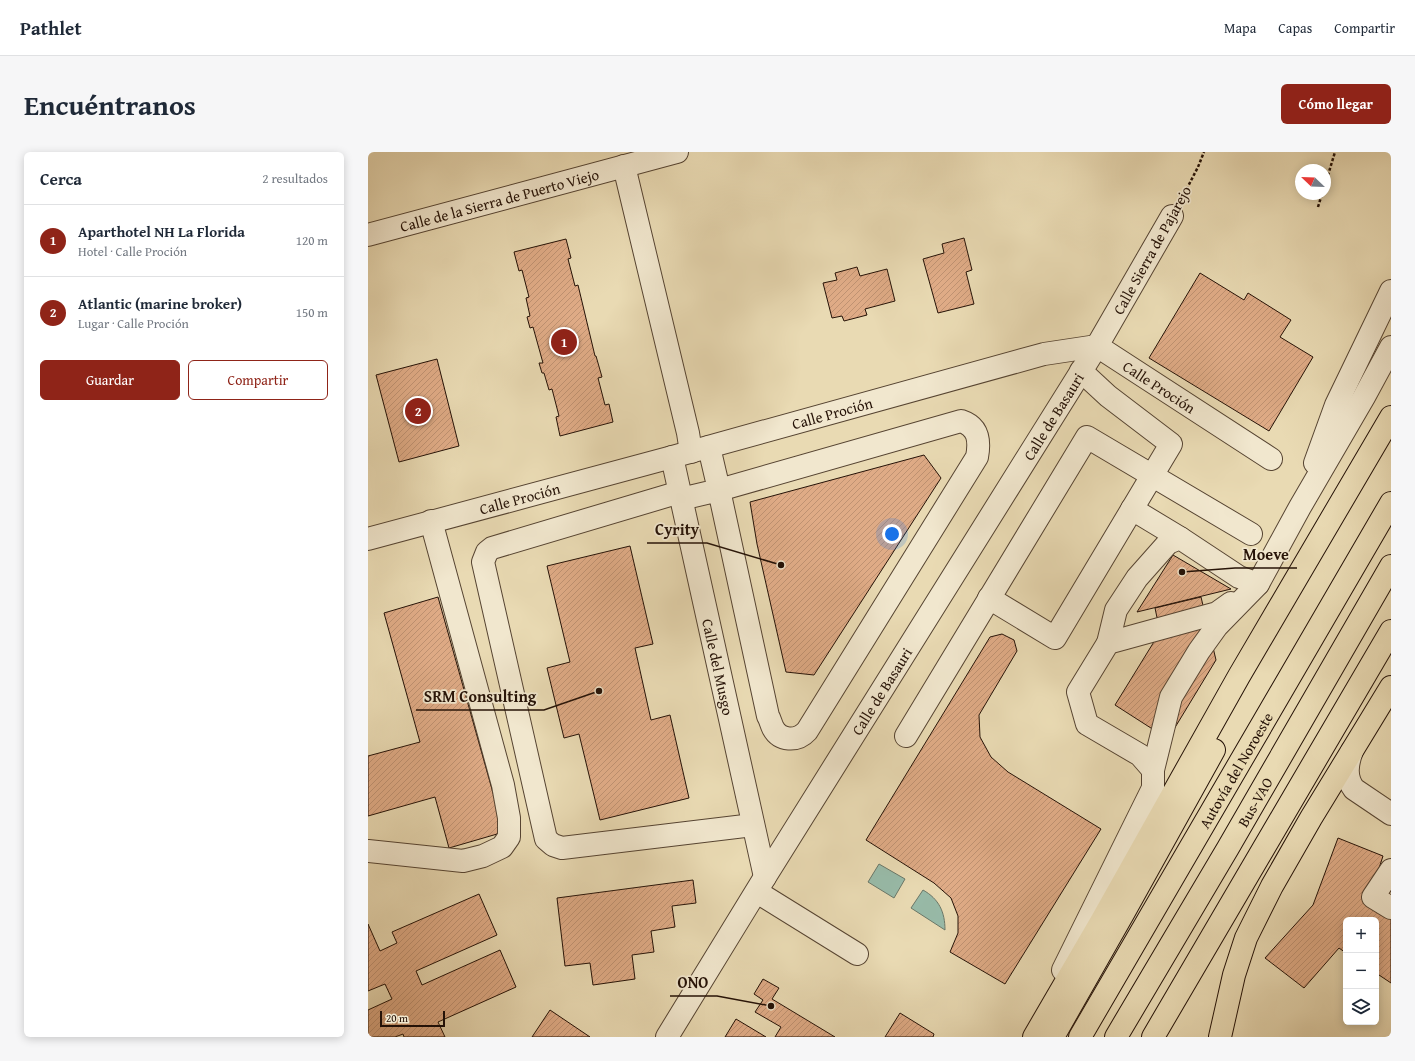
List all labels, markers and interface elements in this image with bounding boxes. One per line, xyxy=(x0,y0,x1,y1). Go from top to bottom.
text: Pathlet xyxy=(20,14,82,42)
text: Mapa xyxy=(1224,18,1256,38)
text: Capas xyxy=(1278,18,1312,38)
text: Compartir xyxy=(1334,18,1395,38)
text: Encuéntranos xyxy=(24,84,196,125)
button: Cómo llegar xyxy=(1281,84,1391,124)
street label: Calle de la Sierra de Puerto Viejo xyxy=(398,163,601,236)
north arrow xyxy=(1295,164,1331,200)
text: Cerca xyxy=(40,166,82,191)
text: 2 resultados xyxy=(262,169,328,188)
street label: Calle Sierra de Pajarejo xyxy=(1108,181,1196,318)
text: Aparthotel NH La Florida xyxy=(78,221,245,242)
text: 1 xyxy=(50,231,56,250)
text: 120 m xyxy=(296,231,328,250)
text: Hotel · Calle Proción xyxy=(78,242,187,261)
text: Atlantic (marine broker) xyxy=(78,293,242,314)
text: 2 xyxy=(50,303,56,322)
text: 150 m xyxy=(296,303,328,322)
text: Lugar · Calle Proción xyxy=(78,314,189,333)
pin: 1 xyxy=(551,327,577,357)
street label: Calle Proción xyxy=(1119,355,1200,418)
button: Guardar xyxy=(40,360,180,400)
button: Compartir xyxy=(188,360,328,400)
street label: Calle de Basauri xyxy=(1018,368,1088,464)
street label: Calle Proción xyxy=(789,391,875,434)
pin: 2 xyxy=(405,396,431,426)
street label: Calle Proción xyxy=(477,477,563,519)
callout: Cyrity xyxy=(647,515,707,543)
text: Cyrity xyxy=(655,517,700,541)
your location xyxy=(882,524,902,544)
callout: Moeve xyxy=(1235,540,1297,568)
text: Moeve xyxy=(1243,542,1289,566)
street label: Calle del Musgo xyxy=(698,617,739,717)
street label: Calle de Basauri xyxy=(846,643,917,739)
callout: SRM Consulting xyxy=(416,682,544,710)
text: SRM Consulting xyxy=(424,684,537,708)
street label: Autovía del Noroeste xyxy=(1193,708,1278,832)
street label: Bus-VAO xyxy=(1232,773,1277,831)
map controls xyxy=(1343,917,1379,1025)
button: + xyxy=(1343,917,1379,953)
button: − xyxy=(1343,953,1379,989)
callout: ONO xyxy=(670,968,717,996)
text: ONO xyxy=(678,970,708,994)
button: layers xyxy=(1343,989,1379,1025)
scale bar xyxy=(380,1009,445,1028)
text: 20 m xyxy=(386,1010,408,1026)

